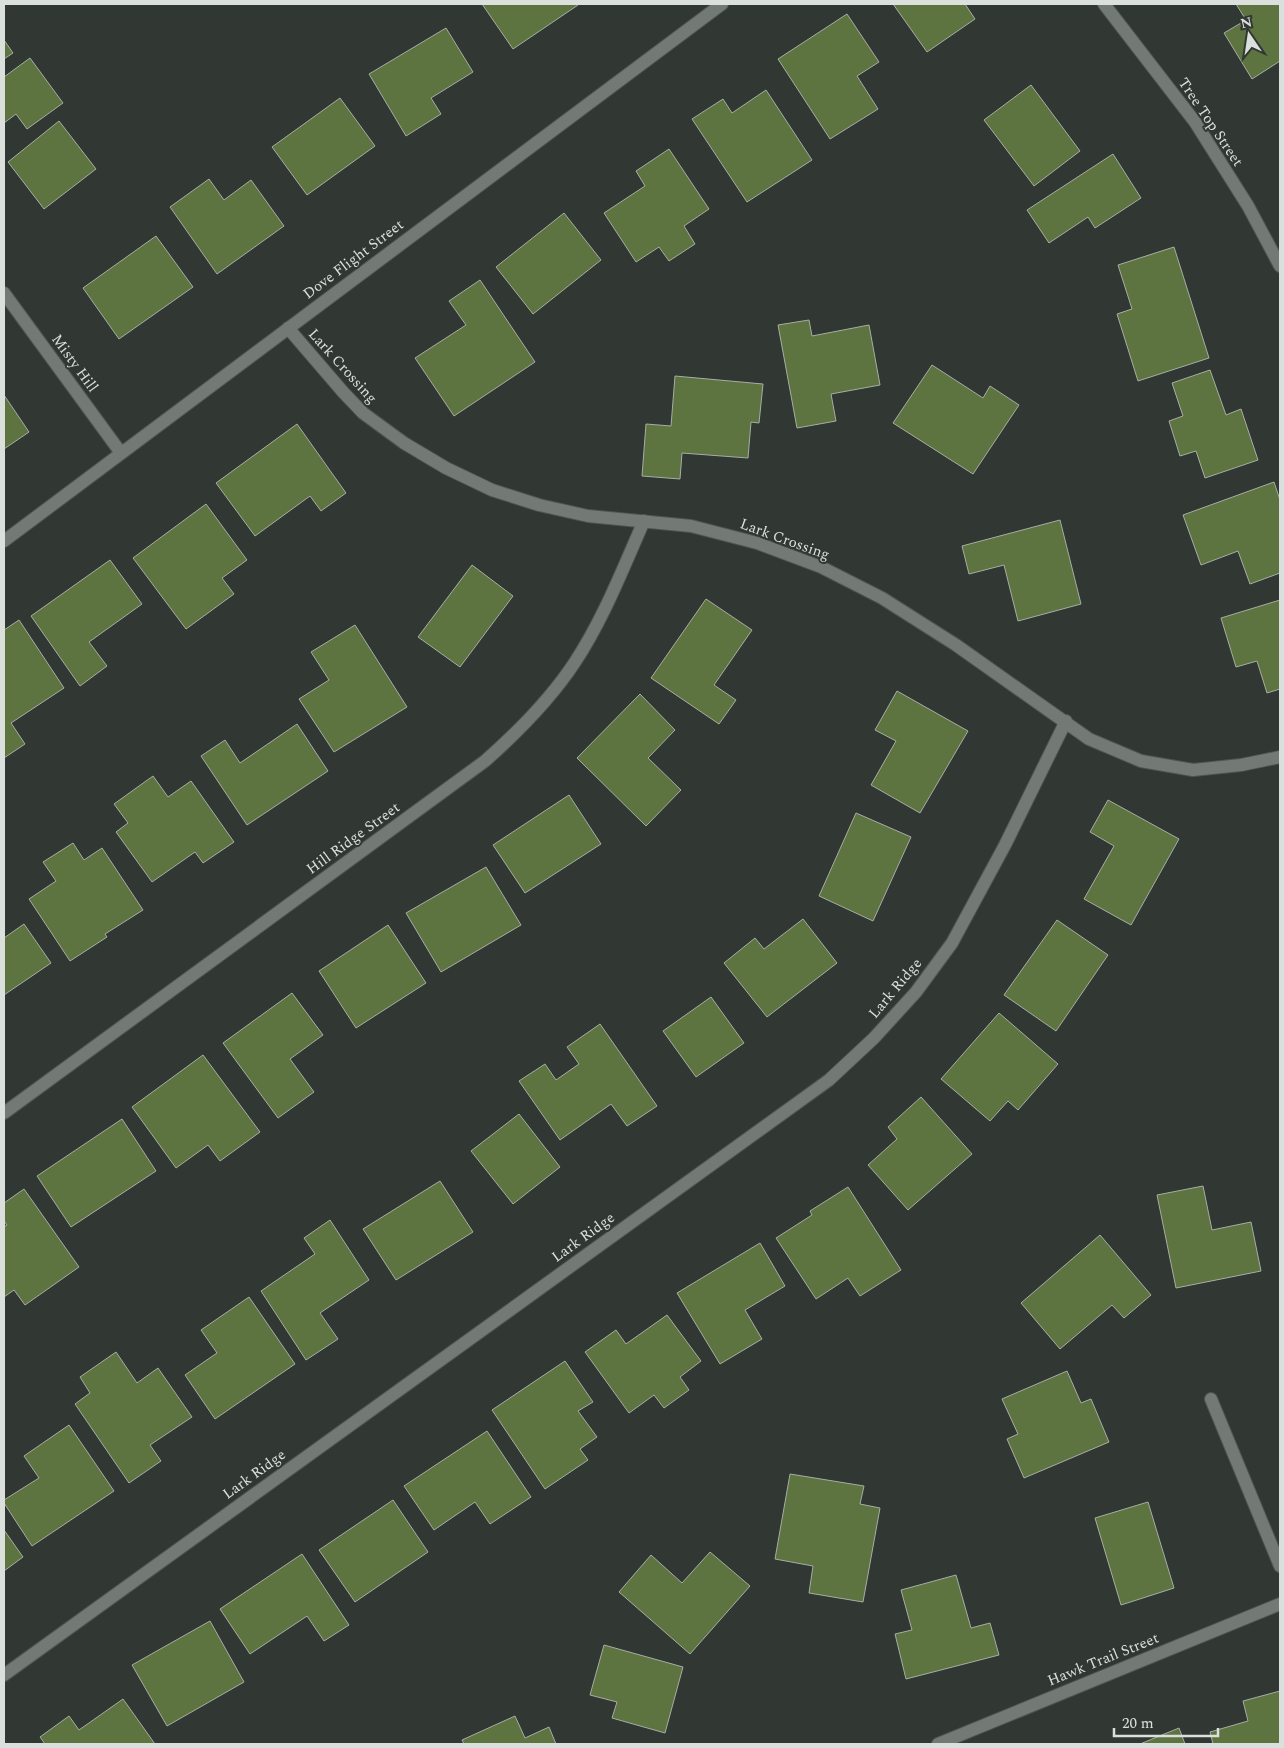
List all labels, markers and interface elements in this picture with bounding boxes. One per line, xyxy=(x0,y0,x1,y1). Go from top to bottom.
north arrow xyxy=(1224,10,1274,60)
text: N xyxy=(1238,11,1254,34)
street label: Tree Top Street xyxy=(1172,73,1249,171)
street label: Dove Flight Street xyxy=(298,214,409,305)
street label: Lark Crossing xyxy=(303,324,383,409)
street label: Misty Hill xyxy=(45,329,104,397)
street label: Lark Crossing xyxy=(737,513,833,566)
street label: Hill Ridge Street xyxy=(302,797,405,880)
street label: Lark Ridge xyxy=(863,953,928,1024)
street label: Lark Ridge xyxy=(547,1207,620,1268)
street label: Lark Ridge xyxy=(218,1444,291,1505)
street label: Hawk Trail Street xyxy=(1044,1627,1162,1692)
scale bar xyxy=(1114,1706,1218,1738)
text: 20 m xyxy=(1122,1712,1154,1735)

